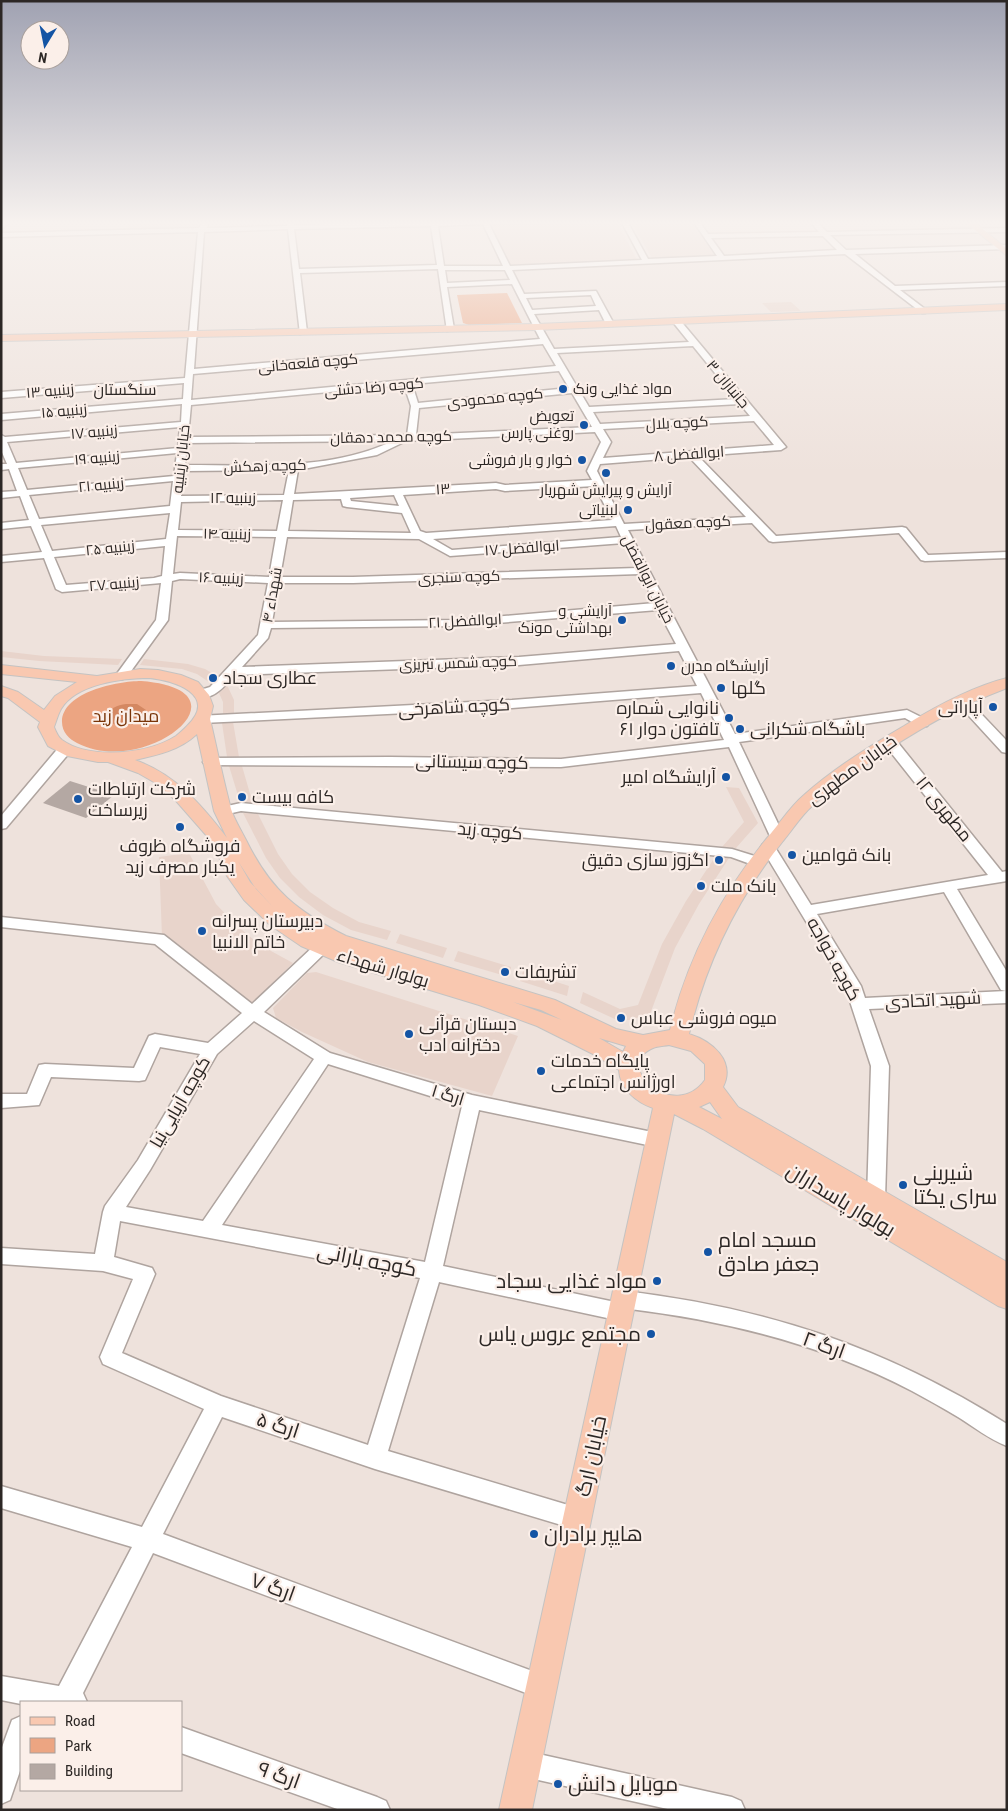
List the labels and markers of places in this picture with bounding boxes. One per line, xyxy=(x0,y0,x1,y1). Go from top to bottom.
place label: مواد غذایی ونک xyxy=(573,380,672,399)
marker: مواد غذایی ونک xyxy=(557,383,569,395)
place label: تعویض روغنی پارس xyxy=(501,407,574,443)
marker: تعویض روغنی پارس xyxy=(578,419,590,431)
place label: خوار و بار فروشی xyxy=(469,451,572,470)
marker: خوار و بار فروشی xyxy=(576,454,588,466)
marker: آرایش و پیرایش شهریار xyxy=(600,467,612,479)
place label: آرایش و پیرایش شهریار xyxy=(539,481,672,500)
place label: لبنیاتی xyxy=(579,501,618,520)
marker: لبنیاتی xyxy=(622,504,634,516)
place label: آرایشی و بهداشتی مونک xyxy=(518,602,612,638)
marker: آرایشی و بهداشتی مونک xyxy=(616,614,628,626)
place label: آرایشگاه مدرن xyxy=(681,657,769,676)
marker: آرایشگاه مدرن xyxy=(665,660,677,672)
place label: عطاری سجاد xyxy=(223,667,317,689)
marker: عطاری سجاد xyxy=(207,672,219,684)
place label: گلها xyxy=(731,677,766,699)
marker: گلها xyxy=(715,682,727,694)
place label: آپاراتی xyxy=(938,696,983,719)
place label: نانوایی شماره ۶۱ تافتون دوار xyxy=(616,697,719,740)
marker: آپاراتی xyxy=(987,701,999,713)
marker: نانوایی شماره ۶۱ تافتون دوار xyxy=(723,712,735,724)
place label: باشگاه شکرانی xyxy=(750,718,865,740)
marker: باشگاه شکرانی xyxy=(734,723,746,735)
place label: آرایشگاه امیر xyxy=(621,766,716,788)
marker: آرایشگاه امیر xyxy=(720,771,732,783)
place label: شرکت ارتباطات زیرساخت xyxy=(88,778,196,821)
place label: کافه بیست xyxy=(252,786,334,807)
marker: کافه بیست xyxy=(236,791,248,803)
marker: شرکت ارتباطات زیرساخت xyxy=(72,793,84,805)
marker: فروشگاه ظروف یکبار مصرف زید xyxy=(174,821,186,833)
place label: فروشگاه ظروف یکبار مصرف زید xyxy=(120,835,240,878)
place label: بانک قوامین xyxy=(802,844,891,866)
place label: اگزوز سازی دقیق xyxy=(582,849,709,872)
marker: بانک قوامین xyxy=(786,849,798,861)
marker: اگزوز سازی دقیق xyxy=(713,854,725,866)
place label: بانک ملت xyxy=(711,875,777,896)
marker: بانک ملت xyxy=(695,880,707,892)
place label: دبیرستان پسرانه خاتم الانبیا xyxy=(212,910,323,954)
marker: دبیرستان پسرانه خاتم الانبیا xyxy=(196,925,208,937)
place label: تشریفات xyxy=(515,961,576,983)
marker: تشریفات xyxy=(499,966,511,978)
place label: میوه فروشی عباس xyxy=(631,1007,777,1029)
marker: میوه فروشی عباس xyxy=(615,1012,627,1024)
place label: دبستان قرآنی دخترانه ادب xyxy=(419,1013,517,1056)
marker: دبستان قرآنی دخترانه ادب xyxy=(403,1028,415,1040)
place label: پایگاه خدمات اورژانس اجتماعی xyxy=(551,1050,676,1093)
marker: پایگاه خدمات اورژانس اجتماعی xyxy=(535,1065,547,1077)
place label: شیرینی سرای یکتا xyxy=(913,1161,997,1210)
marker: شیرینی سرای یکتا xyxy=(897,1179,909,1191)
place label: مسجد امام جعفر صادق xyxy=(718,1228,819,1277)
marker: مسجد امام جعفر صادق xyxy=(702,1246,714,1258)
place label: مواد غذایی سجاد xyxy=(496,1269,647,1294)
marker: مواد غذایی سجاد xyxy=(651,1275,663,1287)
place label: مجتمع عروس یاس xyxy=(479,1322,641,1348)
marker: مجتمع عروس یاس xyxy=(645,1328,657,1340)
place label: هایپر برادران xyxy=(544,1522,643,1548)
marker: هایپر برادران xyxy=(528,1528,540,1540)
place label: موبایل دانش xyxy=(568,1772,678,1797)
marker: موبایل دانش xyxy=(552,1778,564,1790)

